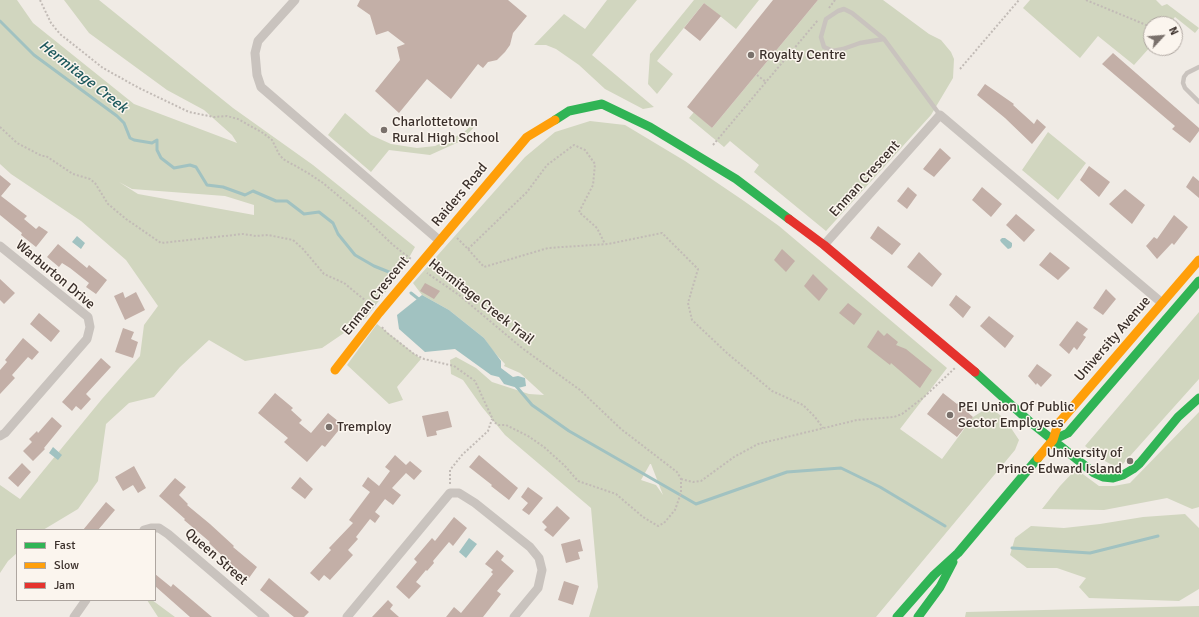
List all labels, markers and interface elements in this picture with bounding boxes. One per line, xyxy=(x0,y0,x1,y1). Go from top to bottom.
north arrow xyxy=(1143,16,1183,56)
text: N xyxy=(1166,25,1181,37)
water label: Hermitage Creek xyxy=(35,37,131,117)
place label: Royalty Centre xyxy=(759,47,846,63)
marker: Royalty Centre xyxy=(746,50,756,60)
place label: Charlottetown Rural High School xyxy=(392,114,499,146)
marker: Charlottetown Rural High School xyxy=(379,125,389,135)
street label: Enman Crescent xyxy=(826,137,904,221)
street label: Raiders Road xyxy=(429,160,491,230)
street label: Warburton Drive xyxy=(12,237,98,313)
street label: Enman Crescent xyxy=(339,253,413,339)
street label: Hermitage Creek Trail xyxy=(425,255,537,349)
street label: University Avenue xyxy=(1071,293,1155,385)
place label: PEI Union Of Public Sector Employees xyxy=(958,399,1074,432)
marker: PEI Union Of Public Sector Employees xyxy=(945,410,955,420)
place label: Tremploy xyxy=(337,419,391,435)
marker: Tremploy xyxy=(324,422,334,432)
place label: University of Prince Edward Island xyxy=(997,445,1122,478)
marker: University of Prince Edward Island xyxy=(1125,456,1135,466)
street label: Queen Street xyxy=(181,525,251,589)
legend xyxy=(16,529,156,601)
text: Fast xyxy=(54,538,75,553)
text: Slow xyxy=(54,558,79,573)
text: Jam xyxy=(54,578,75,593)

